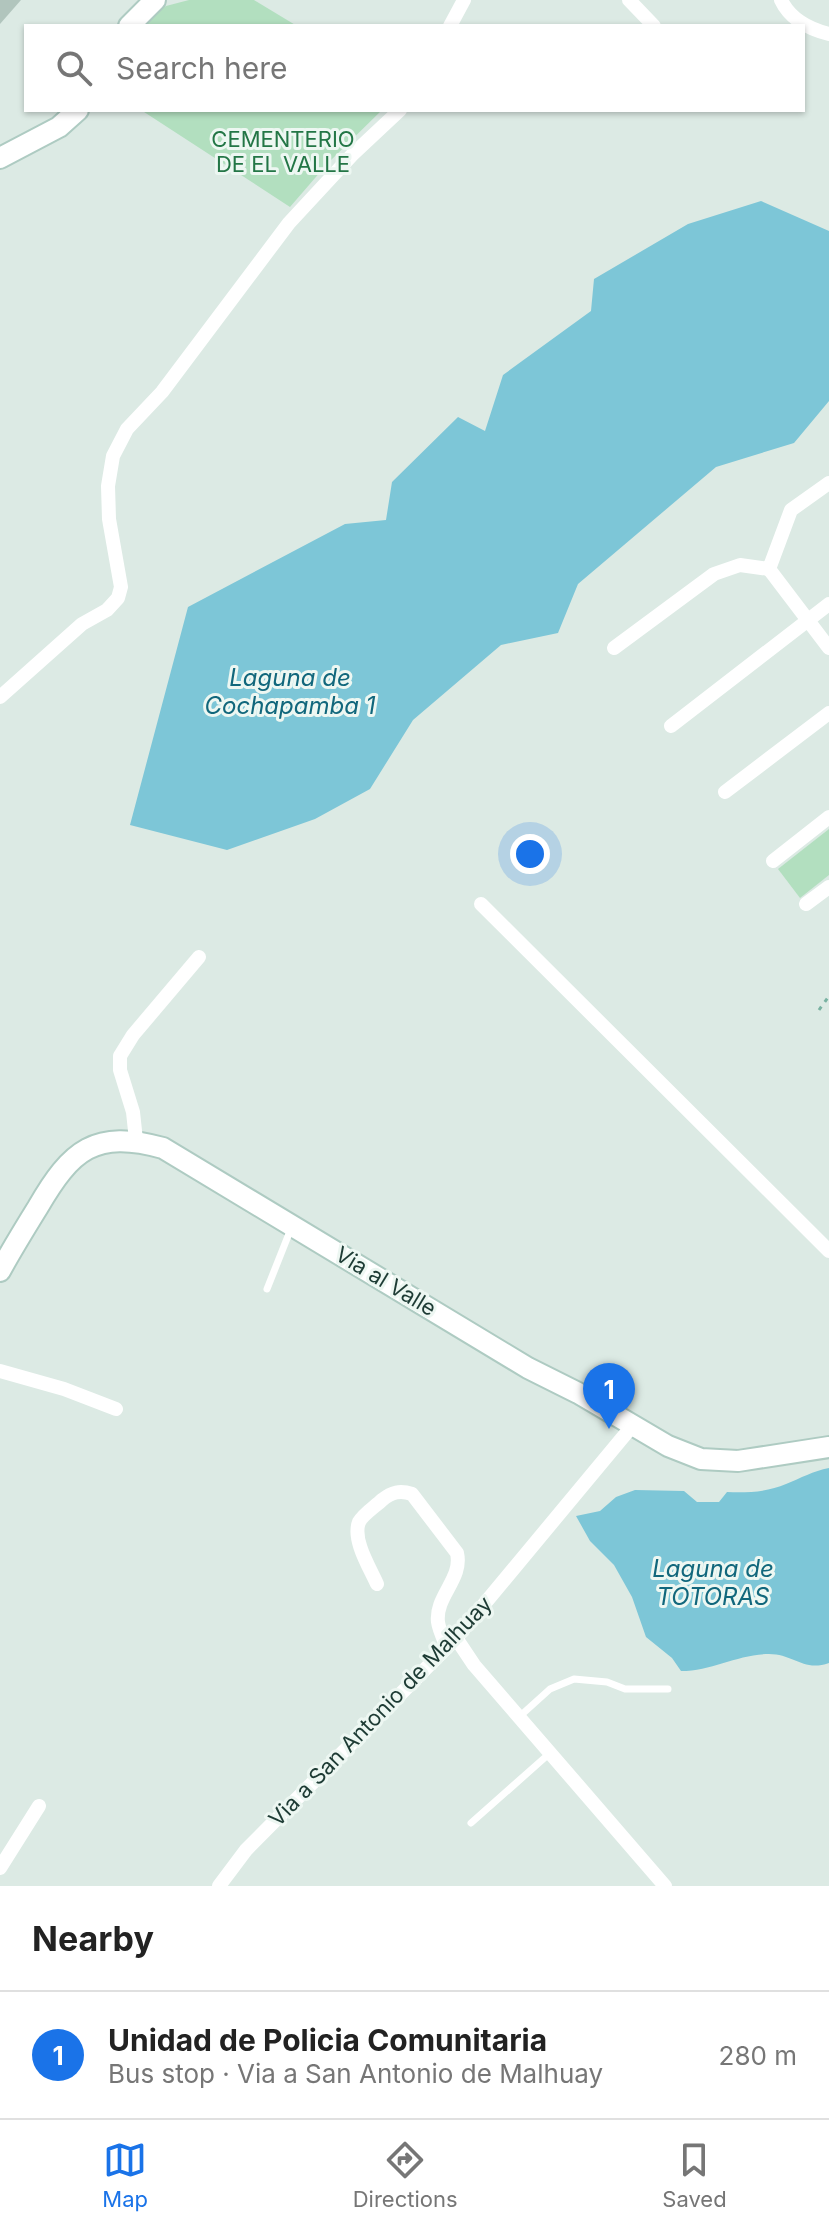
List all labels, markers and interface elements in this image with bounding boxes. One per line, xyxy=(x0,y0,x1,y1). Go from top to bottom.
search box xyxy=(24,24,805,112)
icon: search xyxy=(52,46,96,90)
text: Search here xyxy=(116,50,288,86)
park label: CEMENTERIO DE EL VALLE xyxy=(211,126,355,177)
water label: Laguna de Cochapamba 1 xyxy=(205,663,376,720)
your location xyxy=(510,834,550,874)
street label: Via al Valle xyxy=(331,1241,441,1321)
pin: 1 xyxy=(583,1363,635,1429)
water label: Laguna de TOTORAS xyxy=(652,1554,774,1611)
street label: Via a San Antonio de Malhuay xyxy=(263,1591,497,1831)
text: Nearby xyxy=(32,1918,154,1959)
text: Unidad de Policia Comunitaria xyxy=(108,2022,547,2058)
text: 1 xyxy=(52,2040,64,2071)
text: 280 m xyxy=(719,2040,797,2071)
text: Bus stop · Via a San Antonio de Malhuay xyxy=(108,2058,603,2089)
tab: Map xyxy=(102,2138,148,2212)
tab: Directions xyxy=(353,2138,458,2212)
tab: Saved xyxy=(662,2138,727,2212)

